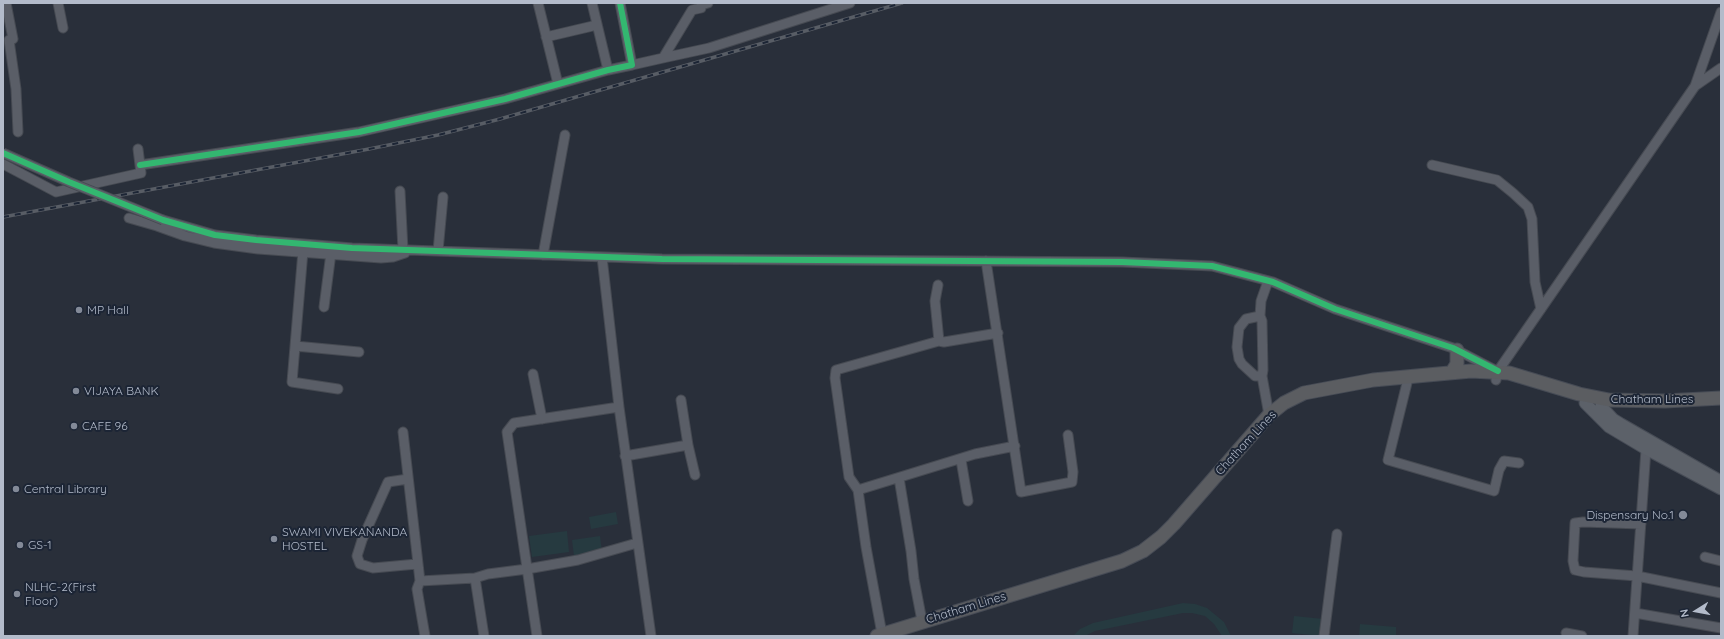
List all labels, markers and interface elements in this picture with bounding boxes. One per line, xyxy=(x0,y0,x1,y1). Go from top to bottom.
place label: MP Hall xyxy=(87,303,129,317)
marker: MP Hall xyxy=(74,305,84,315)
place label: VIJAYA BANK xyxy=(84,384,159,398)
marker: VIJAYA BANK xyxy=(71,386,81,396)
street label: Chatham Lines xyxy=(1611,392,1693,406)
street label: Chatham Lines xyxy=(1213,408,1279,478)
place label: CAFE 96 xyxy=(82,419,128,433)
marker: CAFE 96 xyxy=(69,421,79,431)
place label: Central Library xyxy=(24,482,107,496)
marker: Central Library xyxy=(11,484,21,494)
place label: Dispensary No.1 xyxy=(1586,508,1674,522)
marker: Dispensary No.1 xyxy=(1677,509,1689,521)
place label: SWAMI VIVEKANANDA HOSTEL xyxy=(282,525,407,553)
marker: SWAMI VIVEKANANDA HOSTEL xyxy=(269,534,279,544)
place label: GS-1 xyxy=(28,538,52,552)
marker: GS-1 xyxy=(15,540,25,550)
place label: NLHC-2(First Floor) xyxy=(25,580,96,608)
marker: NLHC-2(First Floor) xyxy=(12,589,22,599)
street label: Chatham Lines xyxy=(924,589,1008,627)
north arrow xyxy=(1676,591,1716,631)
text: N xyxy=(1677,608,1692,619)

